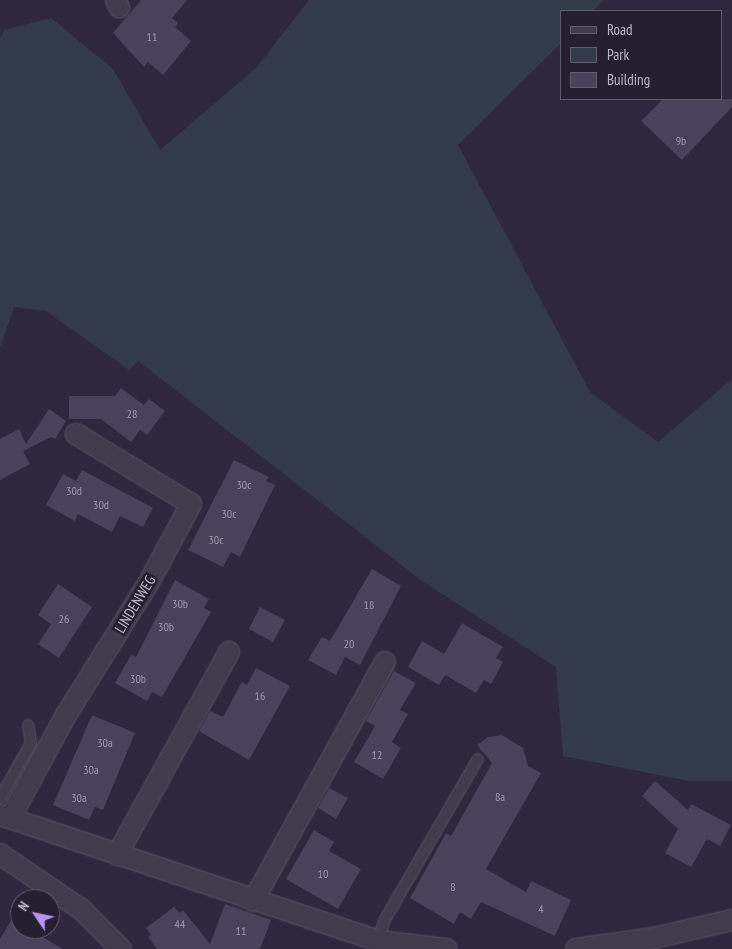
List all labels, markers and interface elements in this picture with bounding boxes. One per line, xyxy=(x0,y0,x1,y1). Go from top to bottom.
legend xyxy=(560,10,722,100)
text: Road xyxy=(607,20,633,39)
house number: 11 xyxy=(147,30,157,44)
text: Park xyxy=(607,45,629,64)
text: Building xyxy=(607,70,650,89)
house number: 9b xyxy=(676,134,686,148)
house number: 28 xyxy=(127,407,137,421)
house number: 30c xyxy=(236,478,252,492)
house number: 30d xyxy=(66,484,82,498)
house number: 30d xyxy=(93,498,109,512)
house number: 30c xyxy=(221,507,237,521)
house number: 30c xyxy=(208,533,224,547)
street label: LINDENWEG xyxy=(111,572,159,636)
house number: 30b xyxy=(172,597,188,611)
house number: 18 xyxy=(364,598,374,612)
house number: 26 xyxy=(59,612,69,626)
house number: 30b xyxy=(158,620,174,634)
house number: 20 xyxy=(344,637,354,651)
house number: 30b xyxy=(130,672,146,686)
house number: 16 xyxy=(255,689,265,703)
house number: 30a xyxy=(97,736,113,750)
house number: 12 xyxy=(372,748,382,762)
house number: 30a xyxy=(83,763,99,777)
house number: 8a xyxy=(495,790,505,804)
house number: 30a xyxy=(71,791,87,805)
house number: 10 xyxy=(318,867,328,881)
house number: 8 xyxy=(450,880,456,894)
north arrow xyxy=(10,889,60,939)
text: N xyxy=(14,898,33,914)
house number: 4 xyxy=(538,902,544,916)
house number: 44 xyxy=(175,917,185,931)
house number: 11 xyxy=(236,924,246,938)

